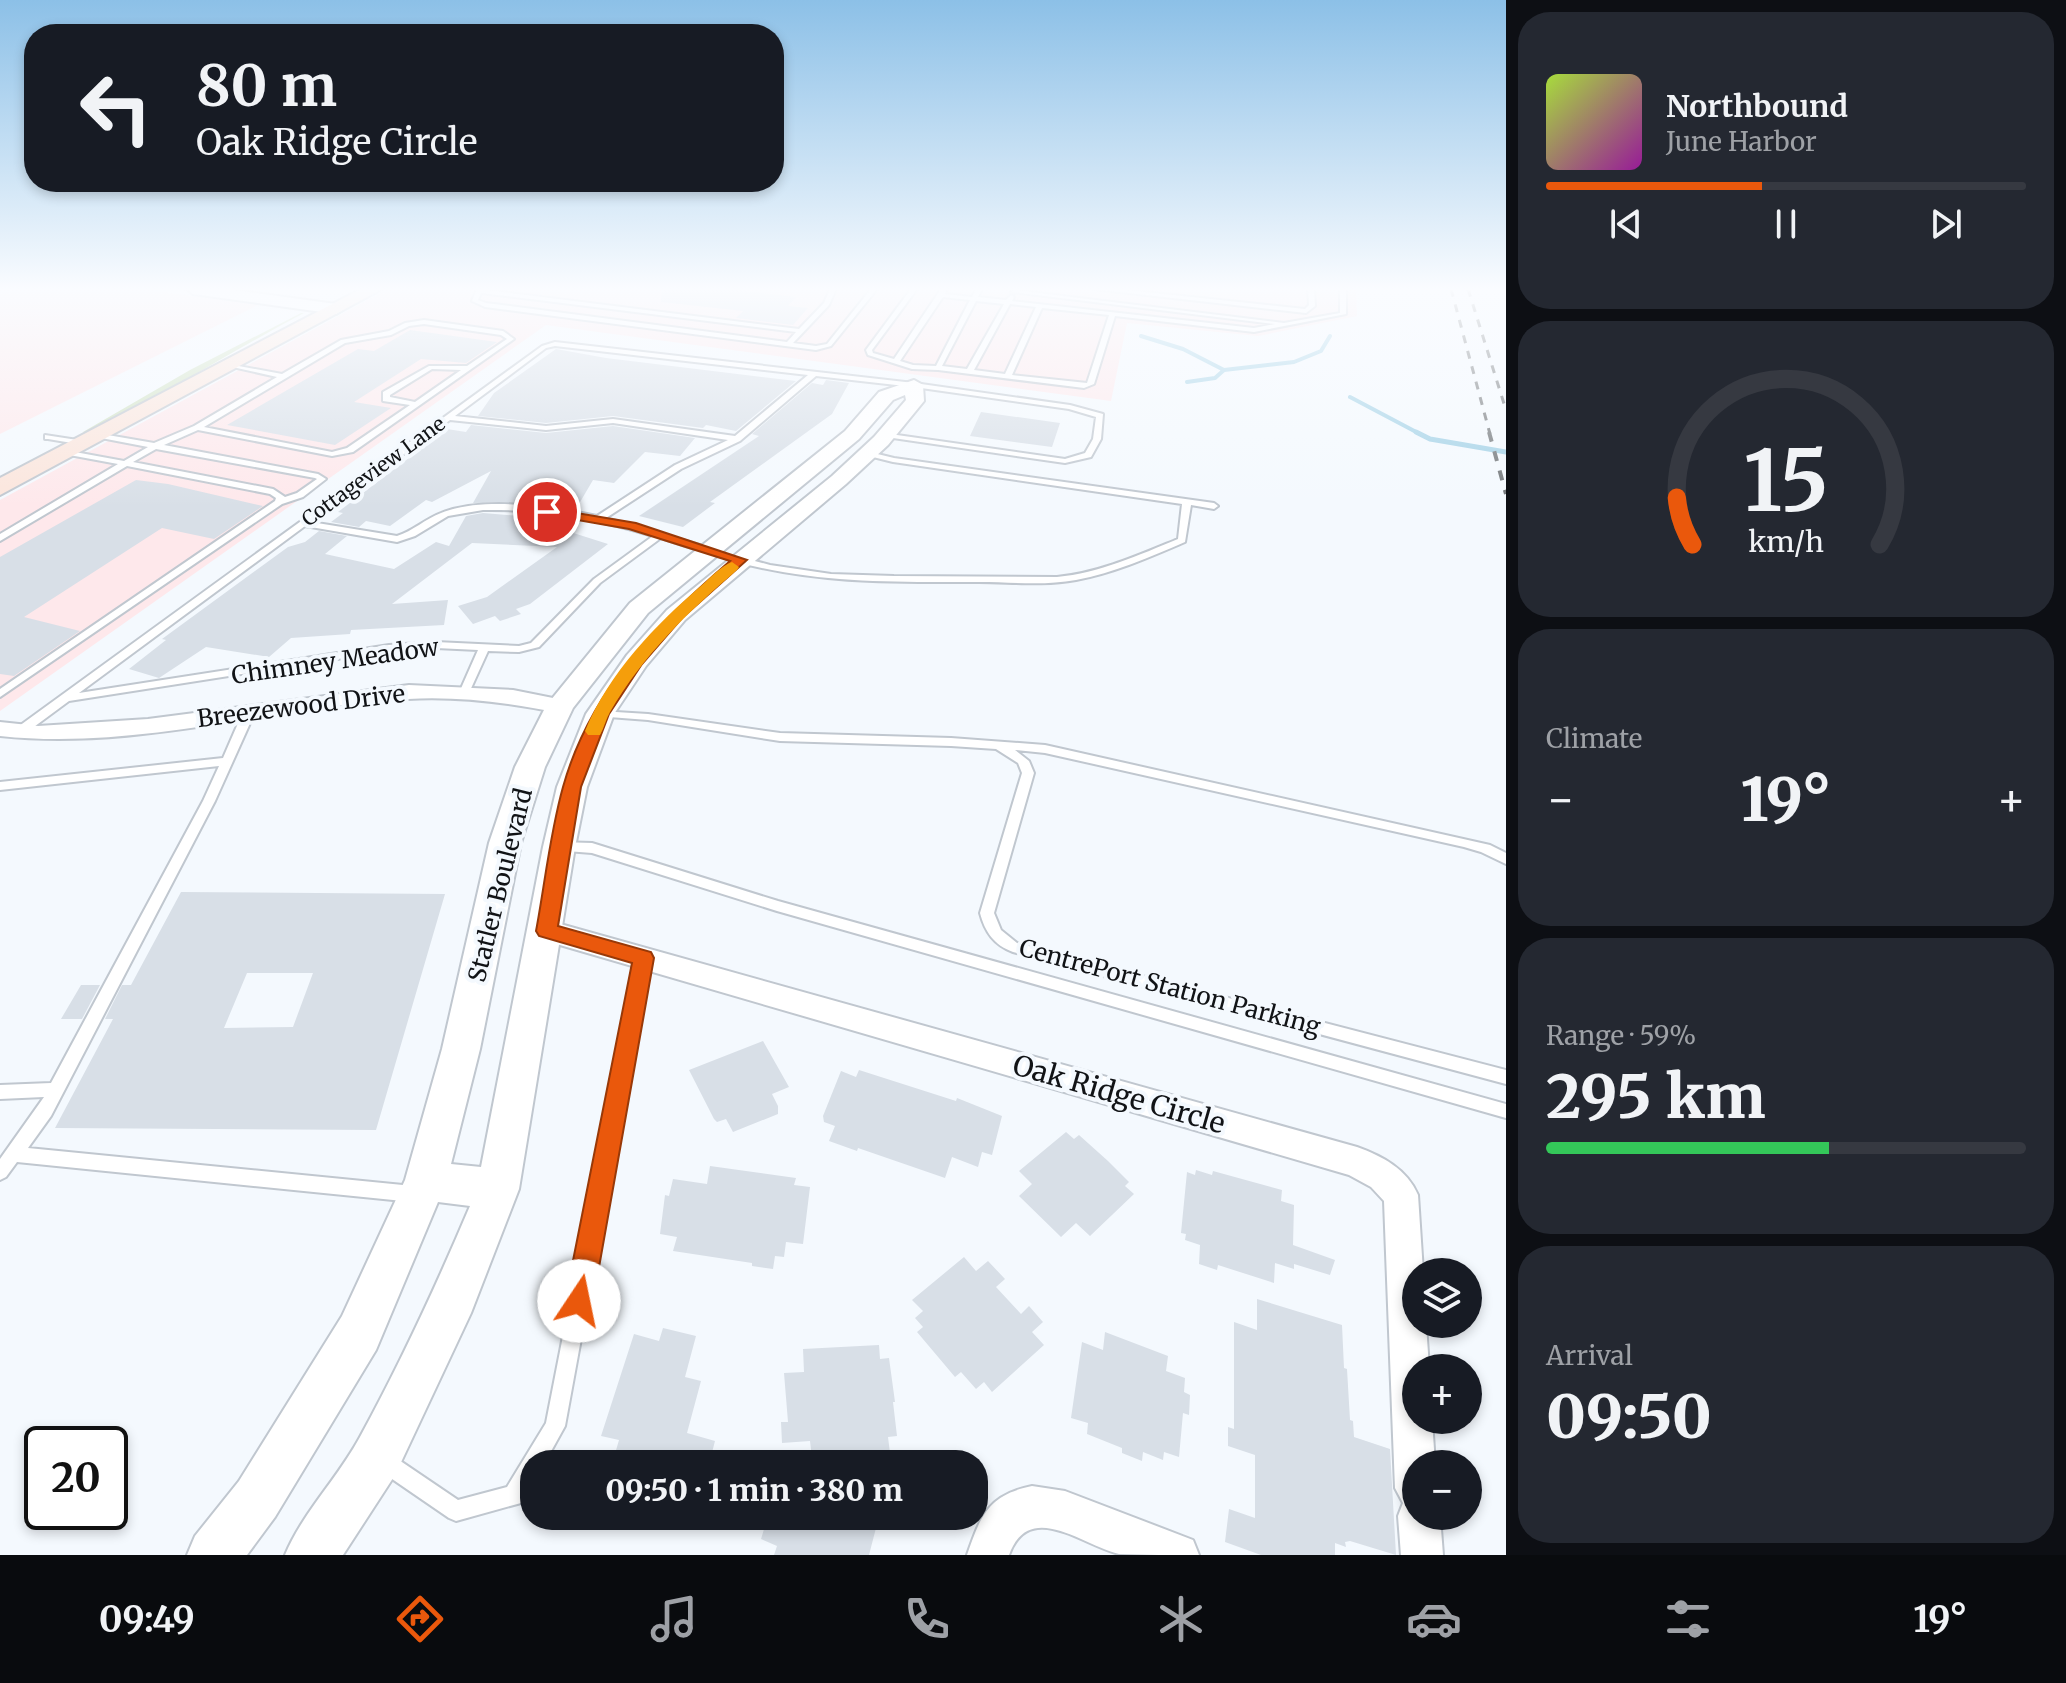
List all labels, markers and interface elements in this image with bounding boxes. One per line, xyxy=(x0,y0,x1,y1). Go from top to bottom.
text: 80 m xyxy=(196,51,337,121)
icon: left xyxy=(64,56,168,160)
text: Northbound xyxy=(1666,87,1848,125)
text: Oak Ridge Circle xyxy=(196,120,478,165)
text: June Harbor xyxy=(1666,125,1817,158)
icon: previous xyxy=(1604,202,1648,246)
icon: pause xyxy=(1764,202,1808,246)
icon: next xyxy=(1924,202,1968,246)
street label: Cottageview Lane xyxy=(296,411,450,531)
text: 15 xyxy=(1743,428,1829,533)
pin xyxy=(513,478,581,546)
icon: arrive xyxy=(525,490,569,534)
text: km/h xyxy=(1748,524,1824,560)
street label: Chimney Meadow xyxy=(229,631,441,691)
street label: Breezewood Drive xyxy=(195,678,407,734)
text: Climate xyxy=(1546,722,1642,755)
text: 19° xyxy=(1741,762,1831,837)
text: − xyxy=(1546,772,1575,827)
text: + xyxy=(1997,772,2026,827)
street label: Statler Boulevard xyxy=(461,785,539,985)
street label: CentrePort Station Parking xyxy=(1016,932,1324,1042)
text: Range · 59% xyxy=(1546,1019,1696,1052)
street label: Oak Ridge Circle xyxy=(1009,1047,1229,1141)
text: 295 km xyxy=(1546,1059,1766,1134)
map controls xyxy=(1402,1258,1482,1530)
button: layers xyxy=(1402,1258,1482,1338)
position arrow xyxy=(537,1259,621,1343)
text: Arrival xyxy=(1546,1339,1633,1372)
button: + xyxy=(1402,1354,1482,1434)
text: 09:50 xyxy=(1546,1379,1712,1454)
speed limit sign: 20 xyxy=(24,1426,128,1530)
button: − xyxy=(1402,1450,1482,1530)
text: 09:50 · 1 min · 380 m xyxy=(605,1471,903,1509)
icon: directions xyxy=(392,1591,448,1647)
icon: music xyxy=(646,1591,702,1647)
icon: phone xyxy=(899,1591,955,1647)
icon: climate xyxy=(1153,1591,1209,1647)
icon: car xyxy=(1406,1591,1462,1647)
icon: filters xyxy=(1660,1591,1716,1647)
text: 09:49 xyxy=(99,1597,195,1642)
text: 19° xyxy=(1913,1597,1967,1642)

